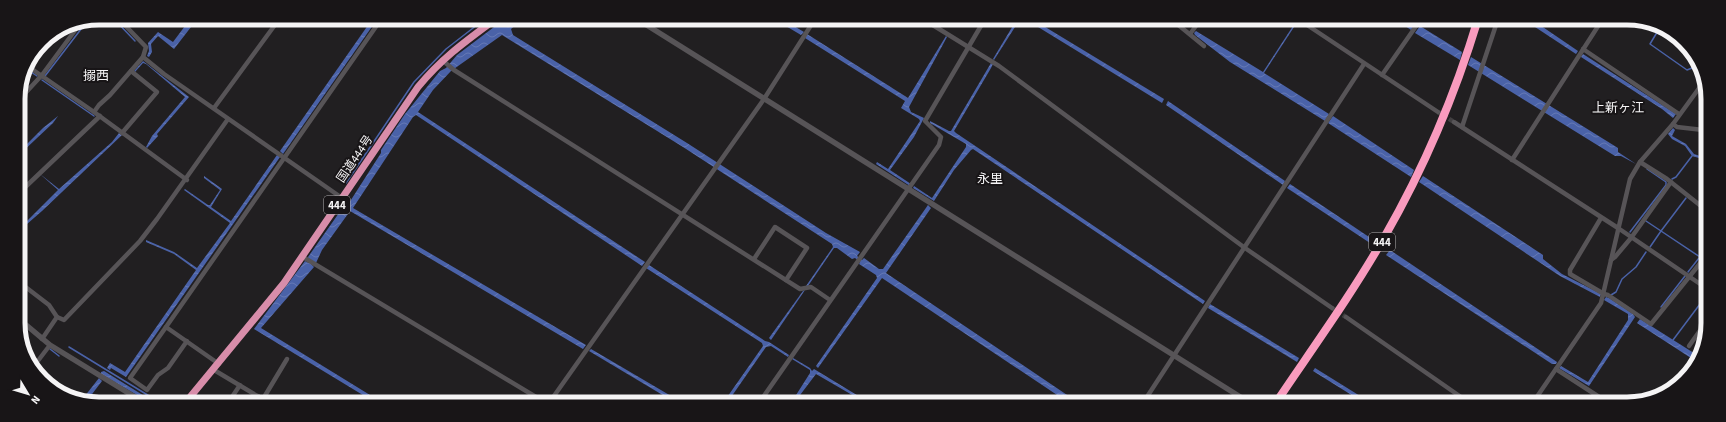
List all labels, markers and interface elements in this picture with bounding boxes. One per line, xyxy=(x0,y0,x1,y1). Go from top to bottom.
district label: 搦西 xyxy=(83,67,109,85)
district label: 上新ヶ江 xyxy=(1592,99,1644,117)
street label: 国道444号 xyxy=(333,132,377,186)
district label: 永里 xyxy=(977,170,1003,188)
road number: 444 xyxy=(324,196,350,214)
road number: 444 xyxy=(1369,233,1395,251)
north arrow xyxy=(8,374,48,414)
text: N xyxy=(27,392,44,407)

